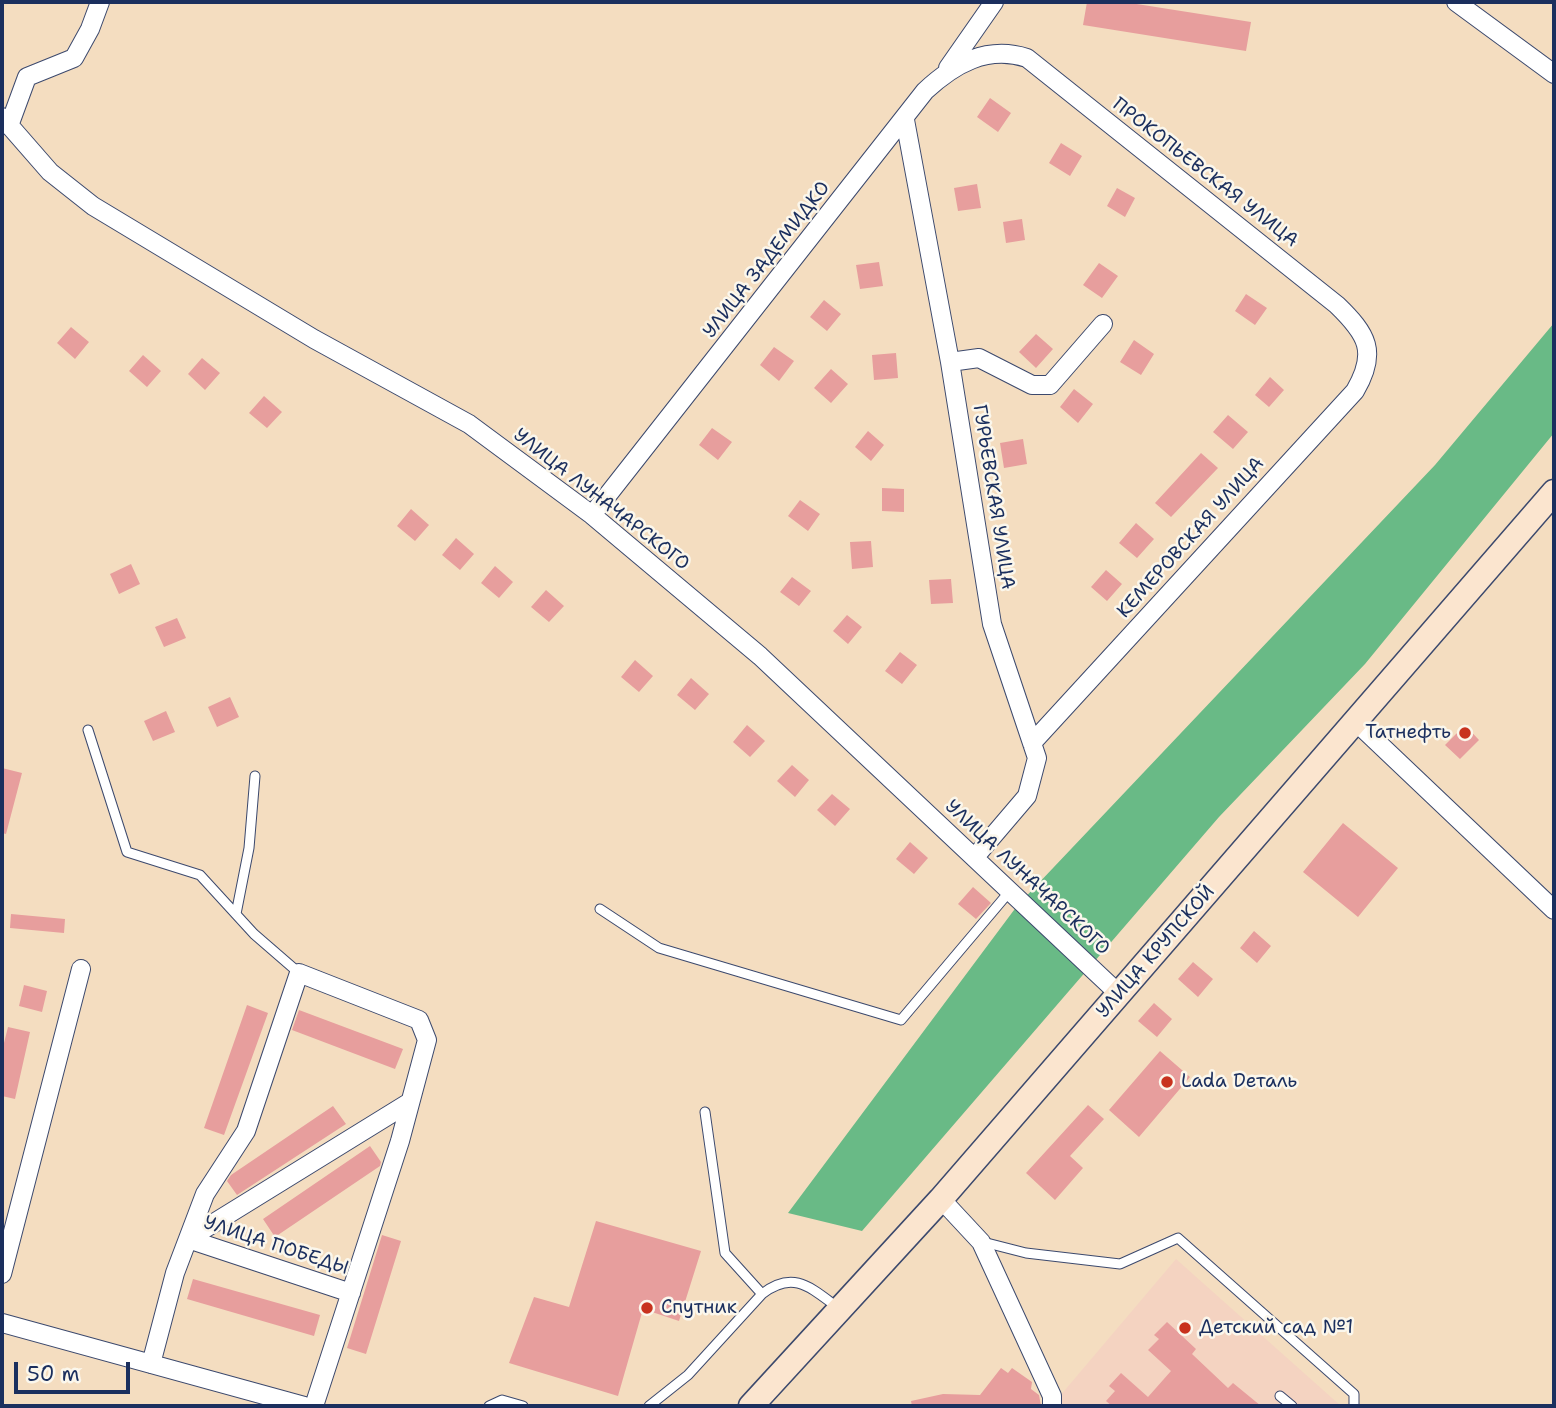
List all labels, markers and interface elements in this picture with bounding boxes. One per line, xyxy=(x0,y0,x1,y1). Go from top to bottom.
street label: ПРОКОПЬЕВСКАЯ УЛИЦА xyxy=(1108,93,1302,253)
street label: УЛИЦА ЗАДЕМИДКО xyxy=(699,177,835,343)
street label: ГУРЬЕВСКАЯ УЛИЦА xyxy=(967,403,1019,591)
street label: УЛИЦА ЛУНАЧАРСКОГО xyxy=(508,424,694,576)
street label: КЕМЕРОВСКАЯ УЛИЦА xyxy=(1113,453,1269,623)
place label: Татнефть xyxy=(1365,722,1451,744)
marker: Татнефть xyxy=(1457,725,1473,741)
street label: УЛИЦА ЛУНАЧАРСКОГО xyxy=(940,796,1114,960)
street label: УЛИЦА КРУПСКОЙ xyxy=(1092,881,1220,1023)
place label: Lada Dеталь xyxy=(1181,1071,1297,1093)
marker: Lada Dеталь xyxy=(1159,1074,1175,1090)
street label: УЛИЦА ПОБЕДЫ xyxy=(201,1212,351,1280)
place label: Спутник xyxy=(661,1297,737,1319)
marker: Спутник xyxy=(639,1300,655,1316)
place label: Детский сад №1 xyxy=(1199,1317,1353,1339)
marker: Детский сад №1 xyxy=(1177,1320,1193,1336)
scale bar xyxy=(18,1348,133,1392)
text: 50 m xyxy=(27,1360,80,1388)

